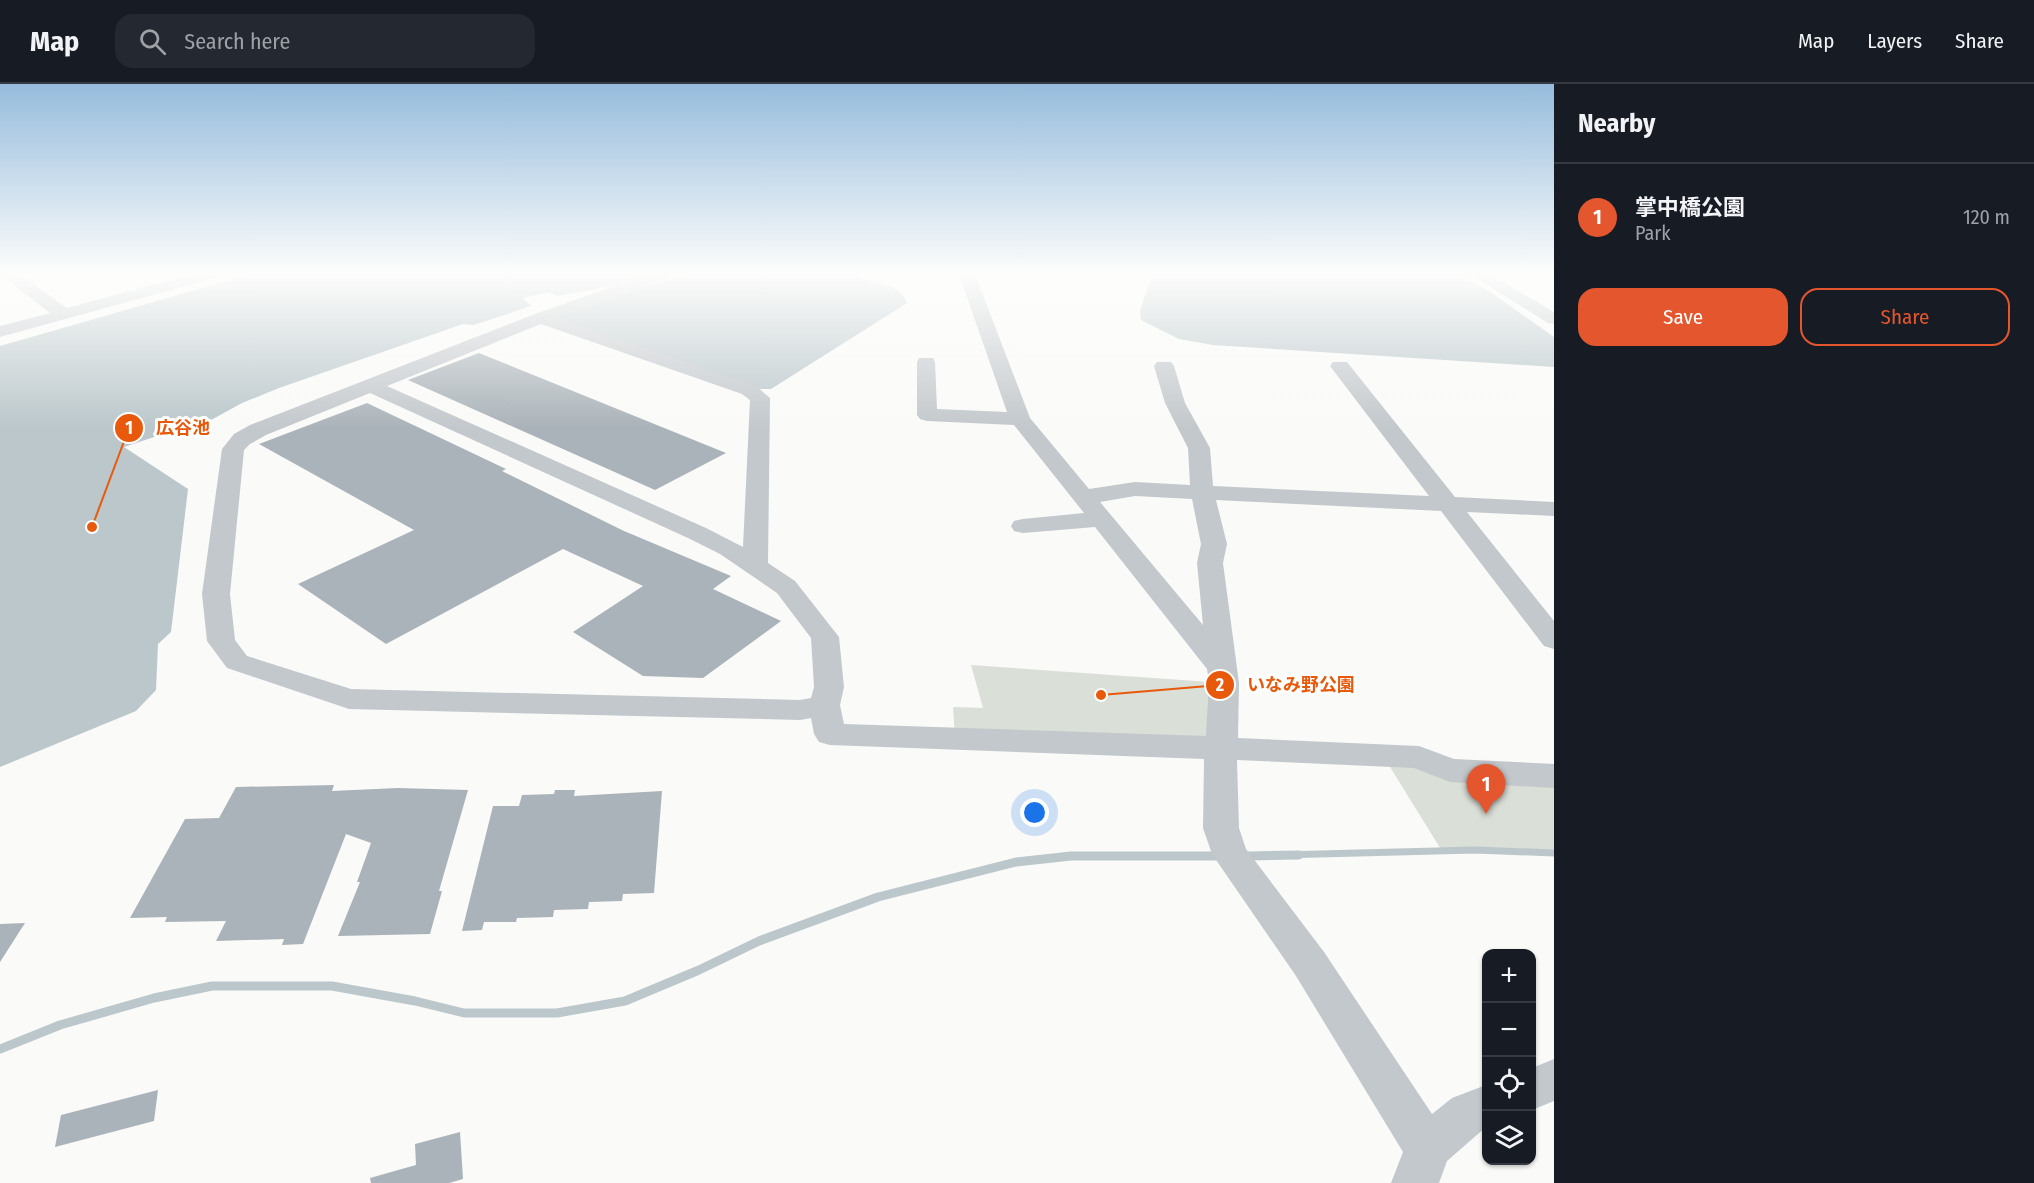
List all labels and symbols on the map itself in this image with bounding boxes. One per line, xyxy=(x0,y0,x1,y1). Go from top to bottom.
callout: 広谷池 xyxy=(114,410,222,446)
text: 1 xyxy=(125,417,133,439)
text: 広谷池 xyxy=(156,417,210,439)
callout: いなみ野公園 xyxy=(1205,667,1367,703)
text: 2 xyxy=(1215,674,1224,696)
text: いなみ野公園 xyxy=(1247,674,1355,696)
pin: 1 xyxy=(1466,764,1506,814)
your location xyxy=(1020,798,1049,827)

